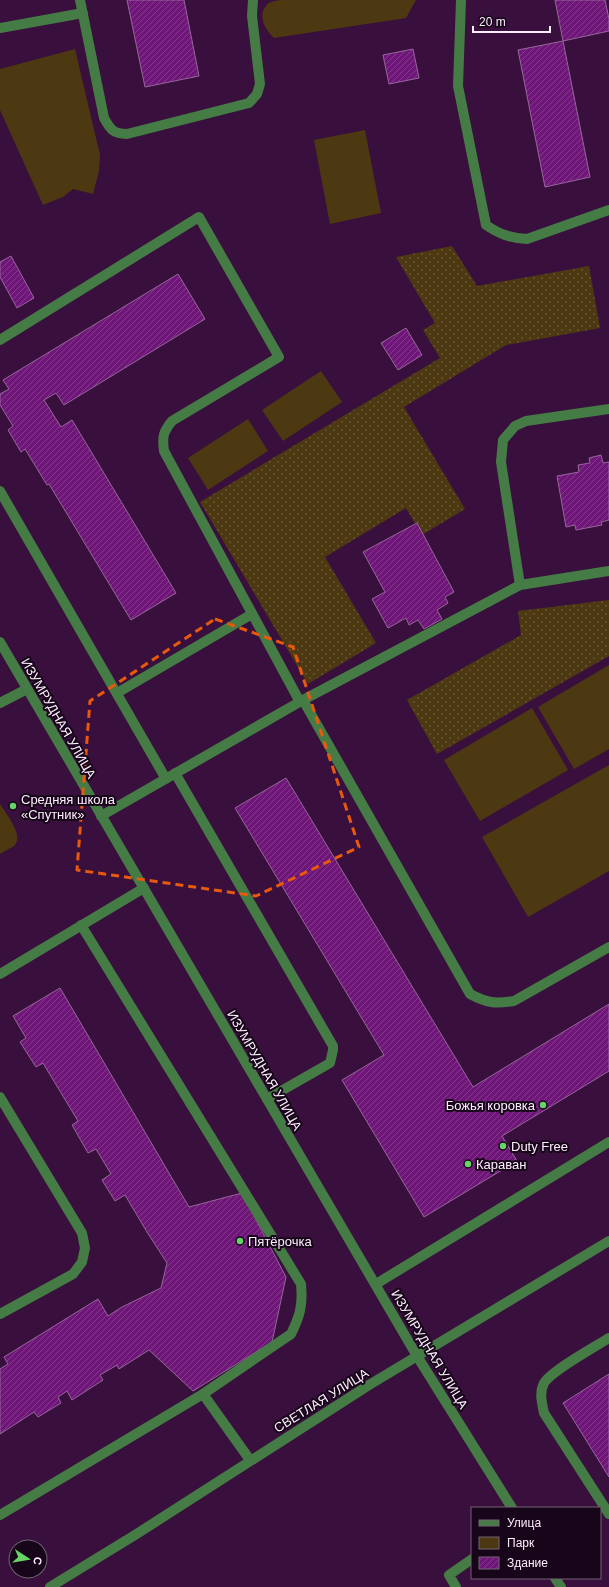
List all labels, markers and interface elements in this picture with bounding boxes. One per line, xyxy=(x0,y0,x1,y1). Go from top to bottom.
scale bar xyxy=(473,8,550,34)
text: 20 m xyxy=(479,15,506,29)
street label: ИЗУМРУДНАЯ УЛИЦА xyxy=(18,656,99,781)
place label: Средняя школа «Спутник» xyxy=(21,792,116,822)
marker: Средняя школа «Спутник» xyxy=(8,801,18,811)
street label: ИЗУМРУДНАЯ УЛИЦА xyxy=(224,1008,305,1133)
place label: Божья коровка xyxy=(446,1098,536,1113)
marker: Божья коровка xyxy=(538,1100,548,1110)
place label: Duty Free xyxy=(511,1139,568,1154)
marker: Duty Free xyxy=(498,1141,508,1151)
place label: Караван xyxy=(476,1157,526,1172)
marker: Караван xyxy=(463,1159,473,1169)
place label: Пятёрочка xyxy=(248,1234,312,1249)
marker: Пятёрочка xyxy=(235,1236,245,1246)
street label: ИЗУМРУДНАЯ УЛИЦА xyxy=(388,1287,471,1412)
street label: СВЕТЛАЯ УЛИЦА xyxy=(271,1365,372,1436)
legend xyxy=(471,1507,601,1579)
text: Улица xyxy=(507,1516,541,1530)
text: Парк xyxy=(507,1536,535,1550)
north arrow xyxy=(8,1539,48,1579)
text: С xyxy=(31,1556,44,1566)
text: Здание xyxy=(507,1556,548,1570)

